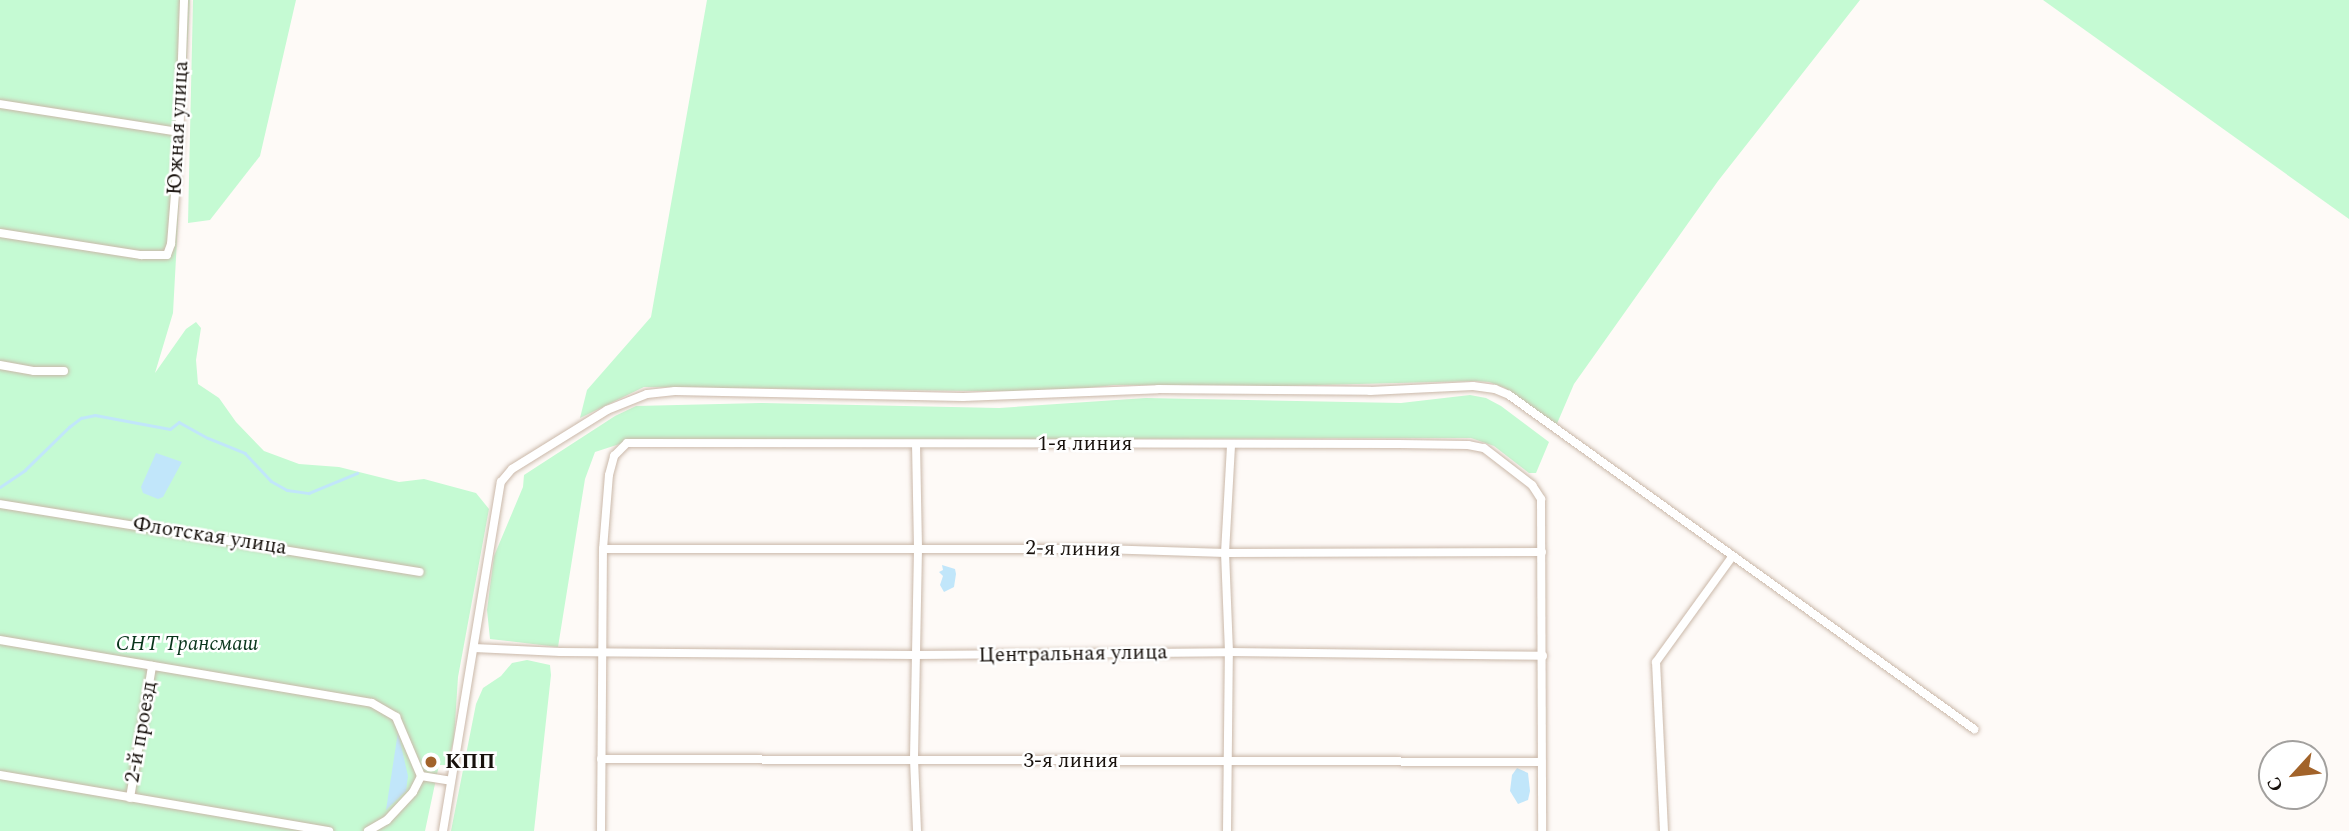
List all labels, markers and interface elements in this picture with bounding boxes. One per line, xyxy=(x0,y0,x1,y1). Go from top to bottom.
street label: Южная улица xyxy=(162,60,194,196)
street label: 1-я линия xyxy=(1037,431,1133,457)
street label: Флотская улица xyxy=(131,511,289,561)
street label: 2-я линия xyxy=(1025,536,1121,562)
park label: СНТ Трансмаш xyxy=(116,631,258,657)
street label: Центральная улица xyxy=(978,640,1168,668)
street label: 2-й проезд xyxy=(120,679,162,785)
north arrow xyxy=(2258,740,2328,810)
street label: 3-я линия xyxy=(1023,748,1119,774)
place label: КПП xyxy=(445,749,495,775)
marker: КПП xyxy=(423,754,439,770)
text: С xyxy=(2260,771,2292,796)

